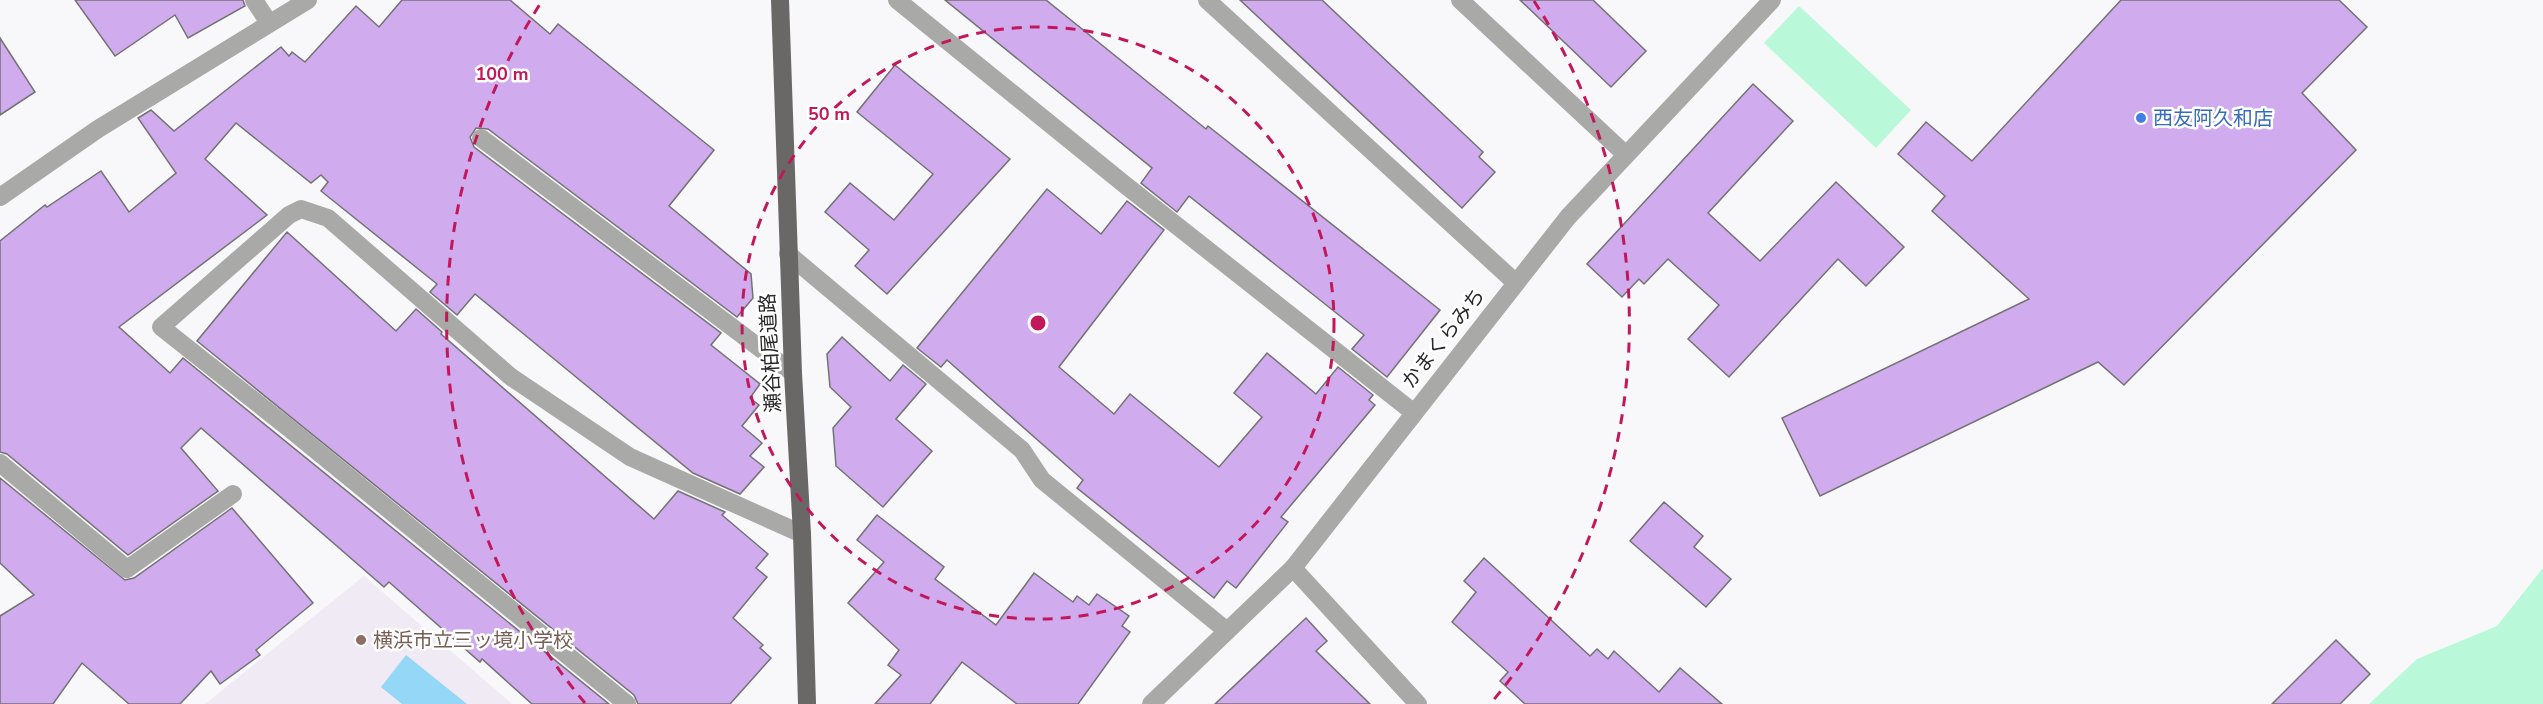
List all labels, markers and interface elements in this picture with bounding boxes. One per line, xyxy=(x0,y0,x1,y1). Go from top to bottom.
text: 100 m xyxy=(475,62,529,86)
text: 50 m xyxy=(808,102,850,126)
place label: 西友阿久和店 xyxy=(2153,105,2273,132)
marker: 西友阿久和店 xyxy=(2134,111,2148,125)
street label: かまくらみち xyxy=(1396,283,1491,394)
street label: 瀬谷柏尾道路 xyxy=(754,292,787,414)
centre of rings xyxy=(1028,313,1048,333)
place label: 横浜市立三ッ境小学校 xyxy=(373,627,573,654)
marker: 横浜市立三ッ境小学校 xyxy=(354,633,368,647)

